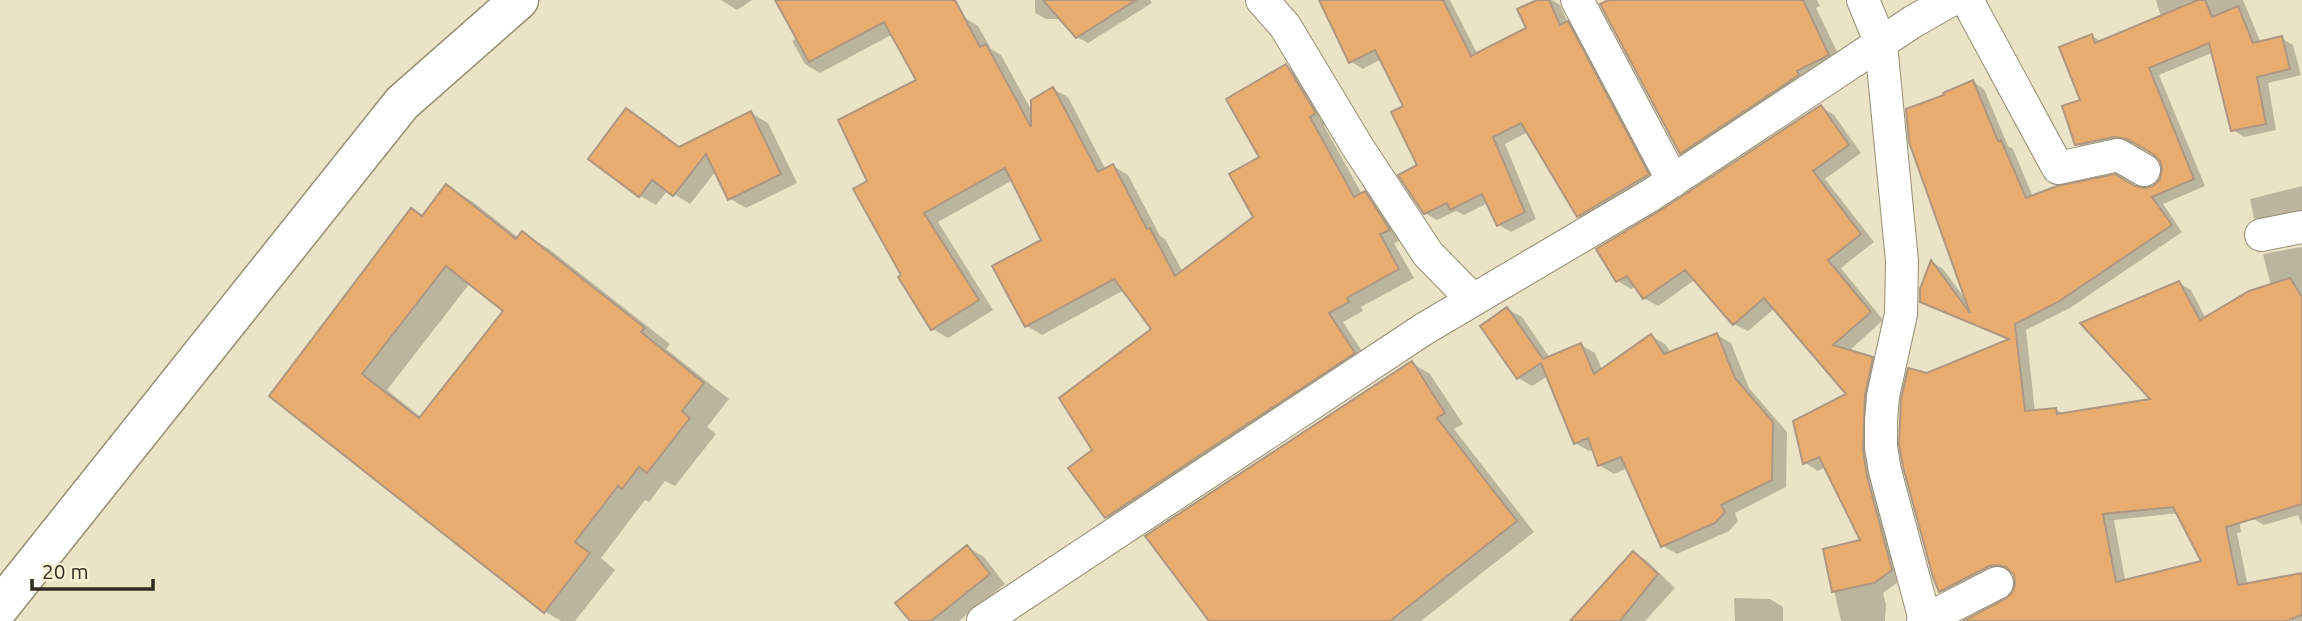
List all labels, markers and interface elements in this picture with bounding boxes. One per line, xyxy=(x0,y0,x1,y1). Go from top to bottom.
scale bar xyxy=(32,548,152,592)
text: 20 m xyxy=(42,559,89,583)

